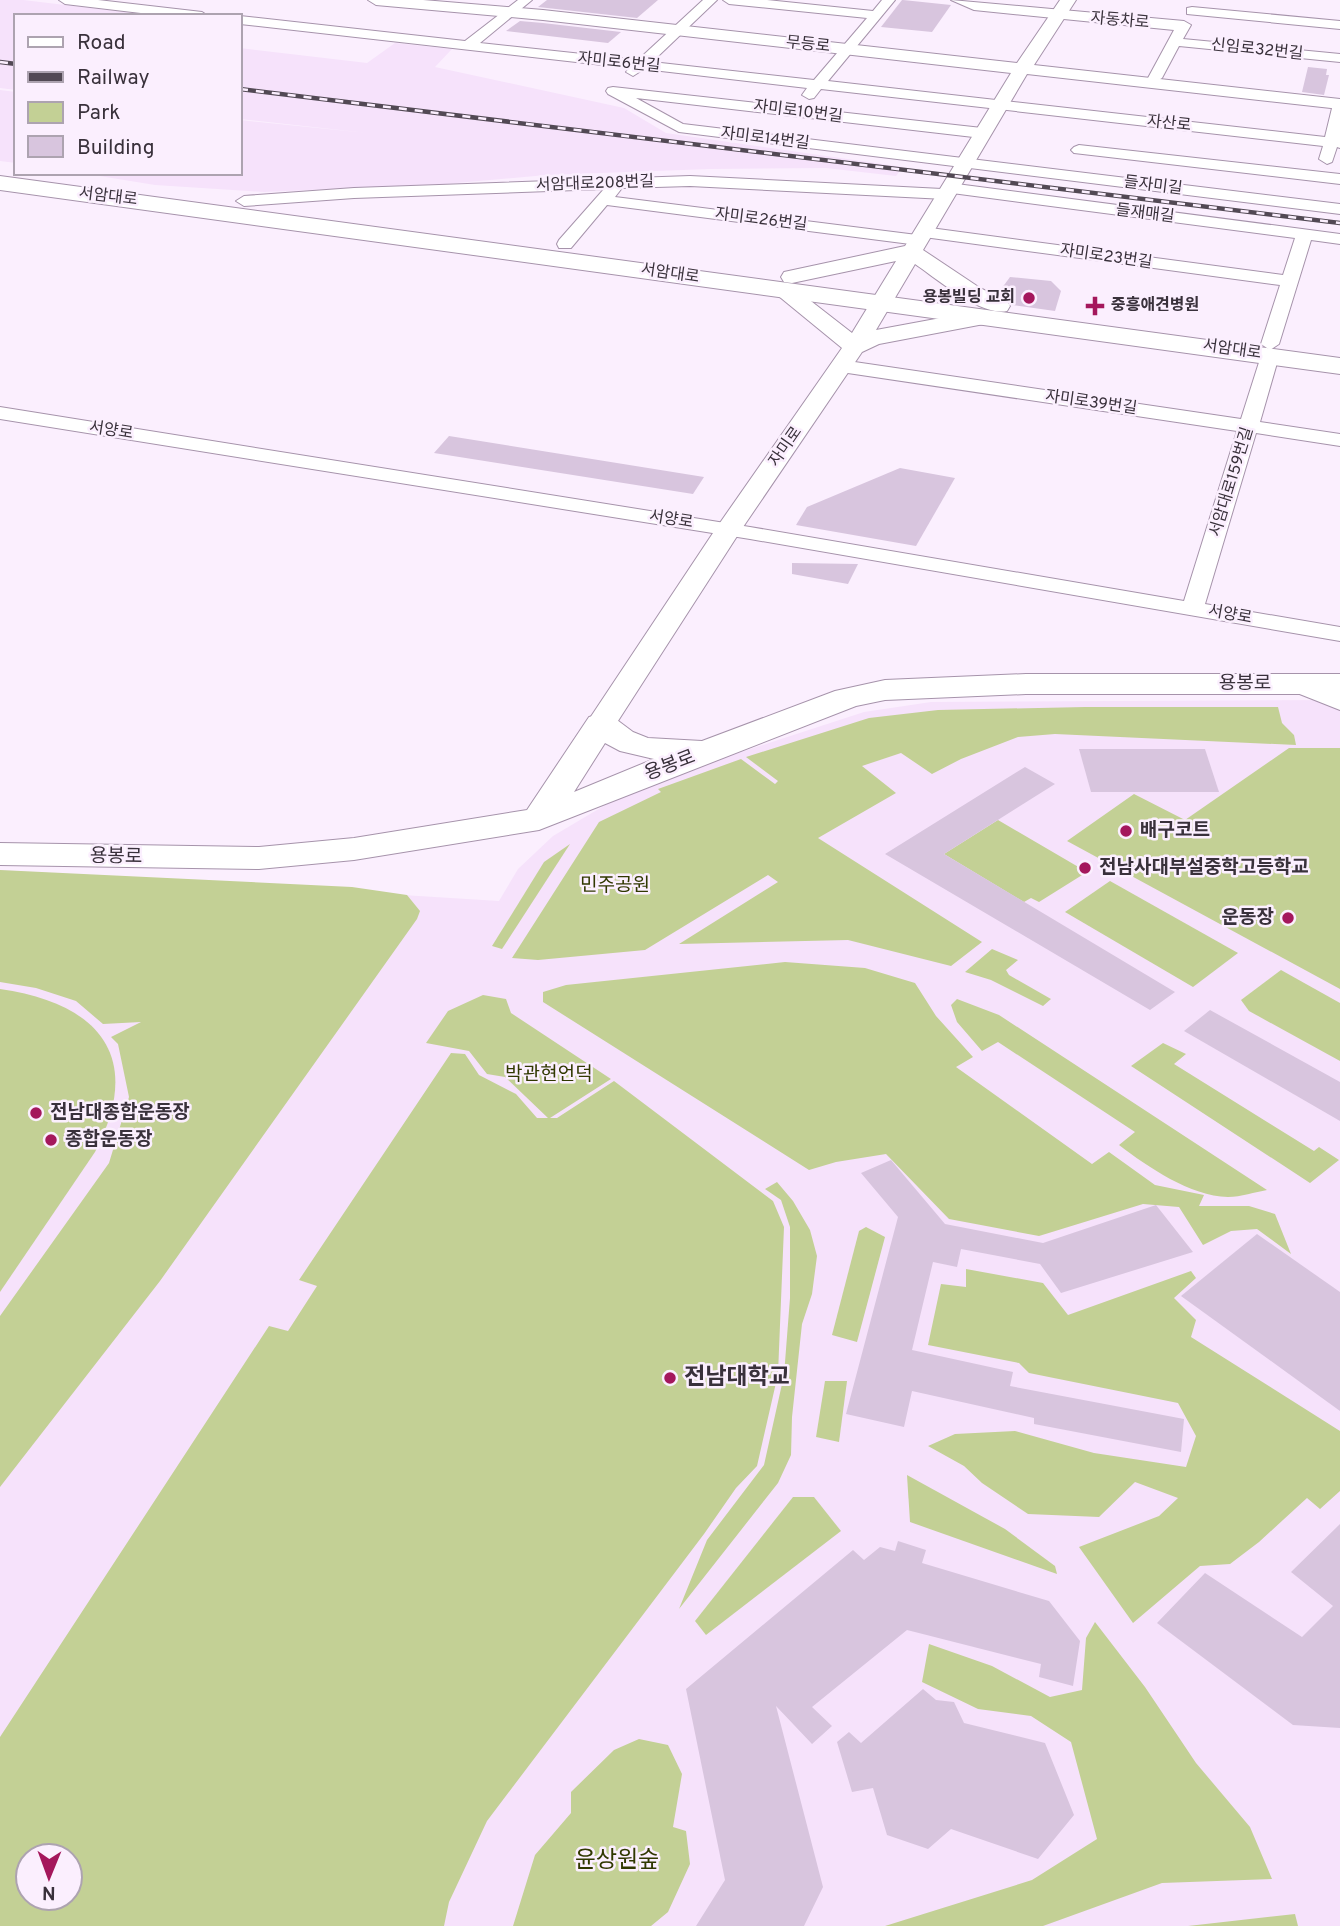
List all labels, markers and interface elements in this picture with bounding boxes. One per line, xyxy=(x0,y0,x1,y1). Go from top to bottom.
street label: 자동차로 xyxy=(1090,8,1150,34)
legend xyxy=(14,14,242,175)
text: Road xyxy=(77,30,126,57)
street label: 무등로 xyxy=(785,33,831,57)
street label: 신임로32번길 xyxy=(1210,35,1304,65)
street label: 자미로6번길 xyxy=(577,49,661,77)
text: Railway xyxy=(77,65,150,92)
street label: 자미로10번길 xyxy=(752,97,844,127)
text: Park xyxy=(77,100,120,127)
street label: 자산로 xyxy=(1146,112,1192,136)
street label: 자미로14번길 xyxy=(720,124,810,154)
text: Building xyxy=(77,135,155,162)
street label: 서암대로208번길 xyxy=(536,172,654,196)
street label: 들자미길 xyxy=(1123,172,1183,200)
street label: 서암대로 xyxy=(78,183,139,211)
street label: 들재매길 xyxy=(1115,200,1175,228)
street label: 자미로26번길 xyxy=(714,204,808,236)
street label: 자미로23번길 xyxy=(1059,241,1153,273)
street label: 서암대로 xyxy=(639,260,701,288)
place label: 용봉빌딩 교회 xyxy=(923,288,1015,308)
marker: 용봉빌딩 교회 xyxy=(1021,290,1037,306)
marker: 중흥애견병원 xyxy=(1085,296,1105,316)
place label: 중흥애견병원 xyxy=(1111,296,1199,316)
street label: 서암대로 xyxy=(1201,336,1263,364)
street label: 자미로39번길 xyxy=(1044,387,1138,419)
street label: 서양로 xyxy=(88,418,135,444)
street label: 자미로 xyxy=(765,423,807,471)
street label: 서암대로159번길 xyxy=(1206,425,1258,539)
street label: 서양로 xyxy=(648,507,695,533)
street label: 서양로 xyxy=(1207,601,1254,629)
street label: 용봉로 xyxy=(1219,672,1271,696)
street label: 용봉로 xyxy=(641,745,699,787)
place label: 배구코트 xyxy=(1140,819,1210,843)
marker: 배구코트 xyxy=(1118,823,1134,839)
street label: 용봉로 xyxy=(90,845,142,869)
place label: 전남사대부설중학고등학교 xyxy=(1099,856,1309,880)
marker: 전남사대부설중학고등학교 xyxy=(1077,860,1093,876)
park label: 민주공원 xyxy=(580,874,650,898)
place label: 운동장 xyxy=(1222,906,1274,930)
marker: 운동장 xyxy=(1280,910,1296,926)
park label: 박관현언덕 xyxy=(505,1063,593,1087)
place label: 전남대종합운동장 xyxy=(50,1101,190,1125)
marker: 전남대종합운동장 xyxy=(28,1105,44,1121)
place label: 종합운동장 xyxy=(65,1128,152,1152)
marker: 종합운동장 xyxy=(43,1132,59,1148)
place label: 전남대학교 xyxy=(684,1364,790,1393)
marker: 전남대학교 xyxy=(662,1370,678,1386)
north arrow xyxy=(14,1842,84,1912)
park label: 윤상원숲 xyxy=(575,1847,659,1876)
text: N xyxy=(42,1880,56,1904)

